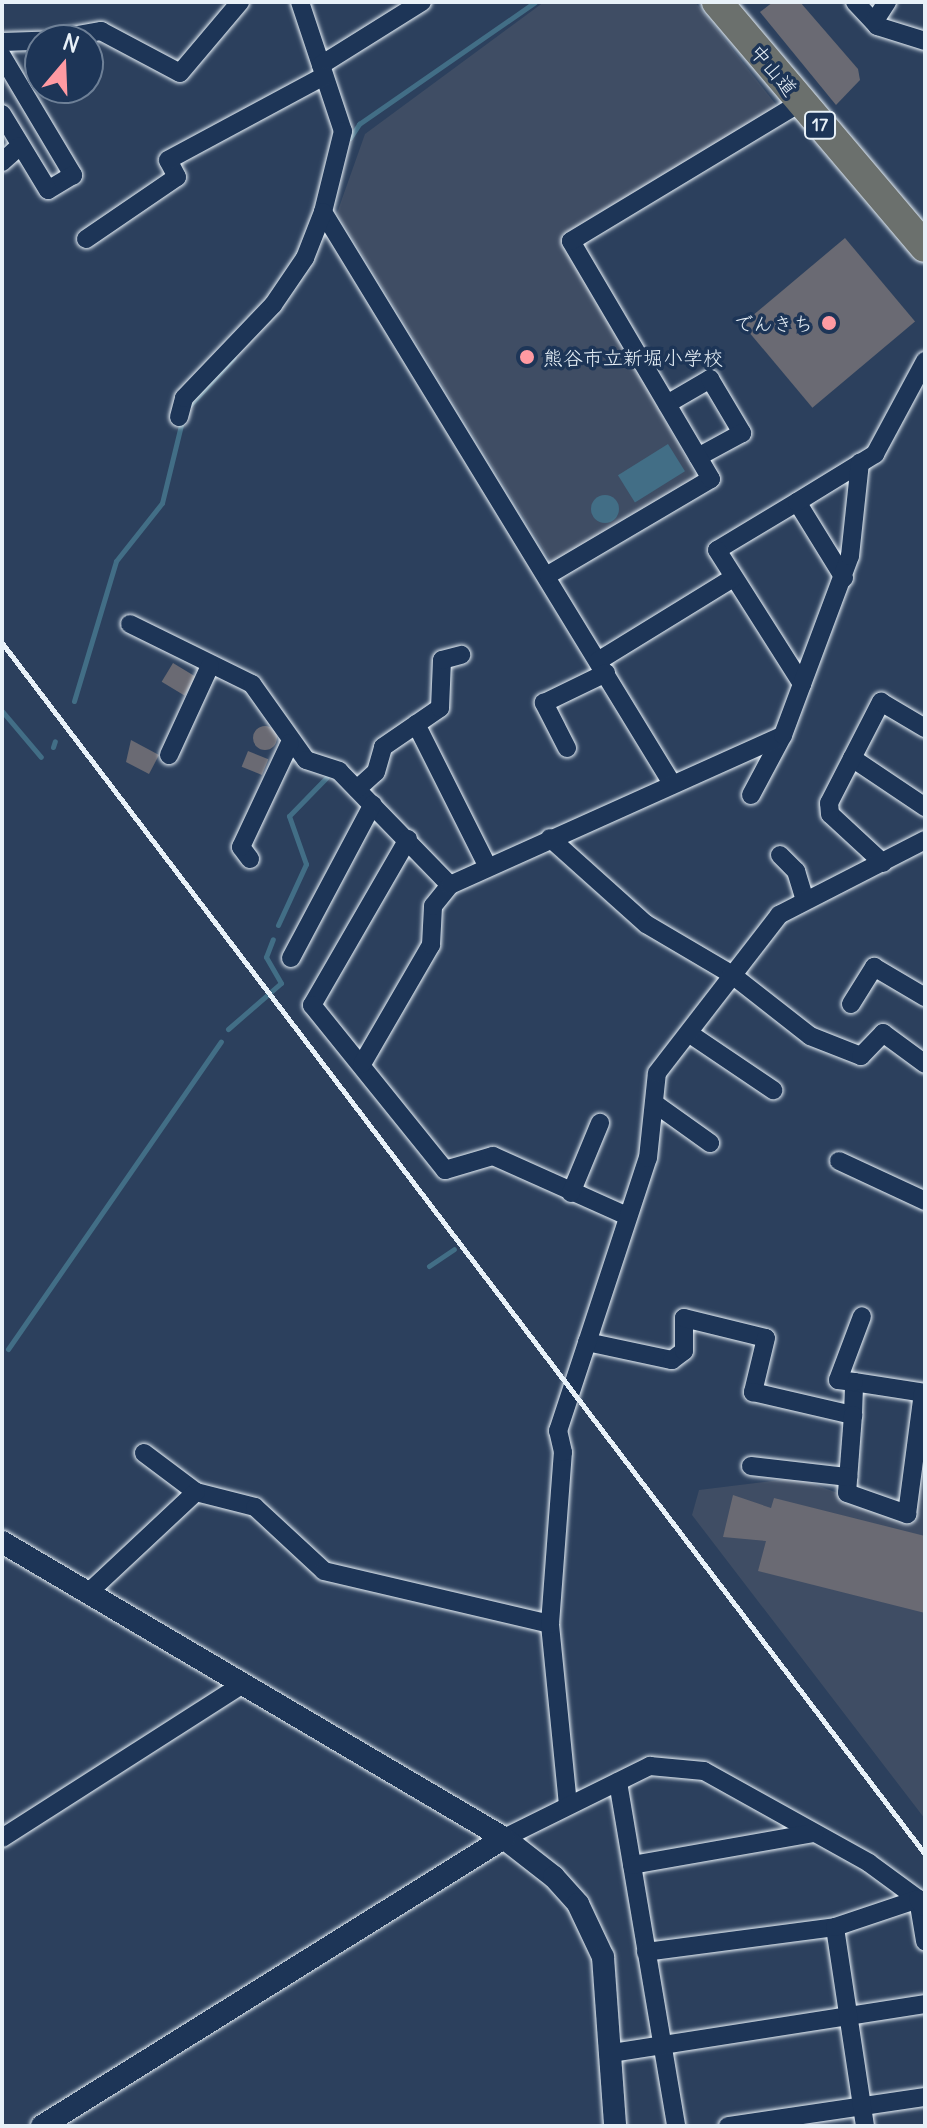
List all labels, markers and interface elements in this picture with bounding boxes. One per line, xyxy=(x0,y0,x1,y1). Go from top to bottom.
north arrow xyxy=(24,24,104,104)
text: N xyxy=(59,27,83,59)
street label: 中山道 xyxy=(746,39,802,101)
road number: 17 xyxy=(804,111,836,139)
place label: でんきち xyxy=(733,311,813,335)
marker: でんきち xyxy=(820,314,838,332)
place label: 熊谷市立新堀小学校 xyxy=(543,345,723,369)
marker: 熊谷市立新堀小学校 xyxy=(518,348,536,366)

